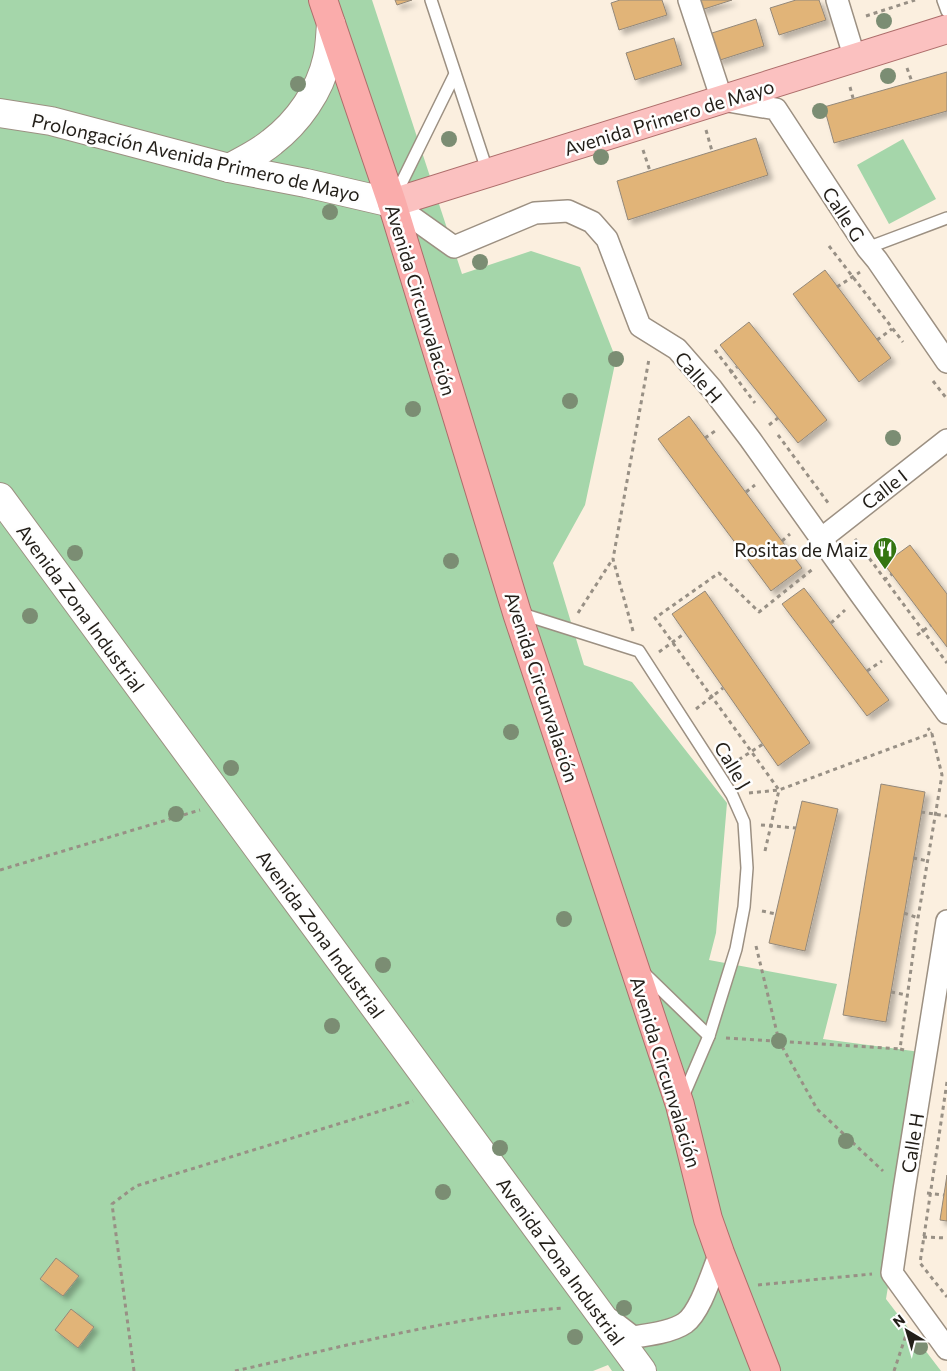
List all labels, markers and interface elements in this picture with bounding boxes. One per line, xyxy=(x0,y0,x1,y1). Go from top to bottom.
street label: Avenida Primero de Mayo xyxy=(561,74,777,160)
street label: Prolongación Avenida Primero de Mayo xyxy=(29,108,363,206)
street label: Calle G xyxy=(818,182,870,246)
street label: Avenida Circunvalación xyxy=(381,202,461,398)
street label: Calle H xyxy=(670,347,728,407)
street label: Calle I xyxy=(857,464,911,514)
street label: Avenida Zona Industrial xyxy=(12,519,150,697)
restaurant icon: Rositas de Maiz xyxy=(872,536,898,570)
place label: Rositas de Maiz xyxy=(734,538,868,561)
street label: Avenida Circunvalación xyxy=(500,589,584,785)
street label: Calle J xyxy=(710,737,756,793)
street label: Avenida Zona Industrial xyxy=(252,845,390,1023)
street label: Avenida Circunvalación xyxy=(626,974,706,1170)
street label: Calle H xyxy=(896,1111,928,1175)
street label: Avenida Zona Industrial xyxy=(492,1172,630,1350)
north arrow xyxy=(882,1306,932,1356)
text: N xyxy=(889,1310,908,1330)

